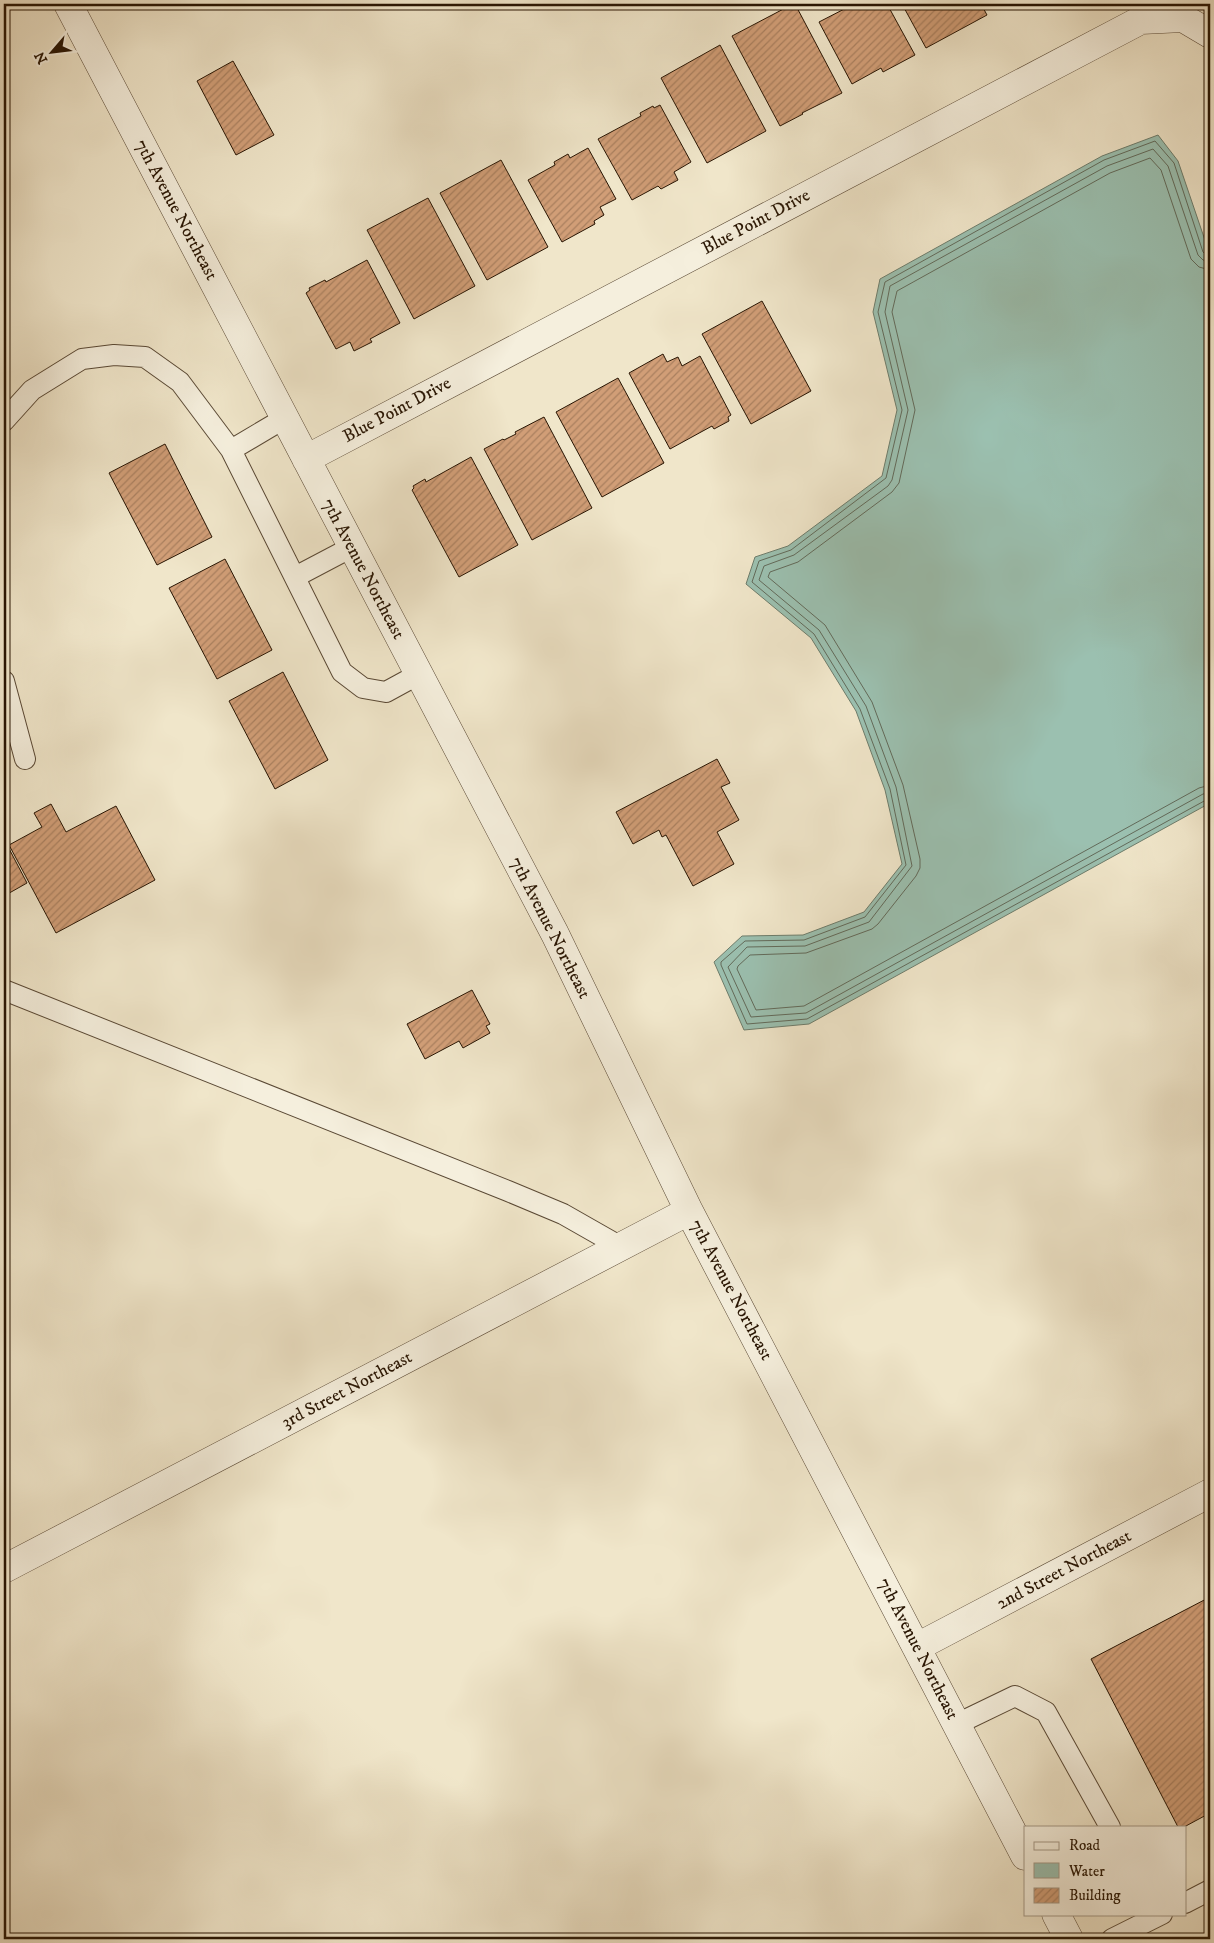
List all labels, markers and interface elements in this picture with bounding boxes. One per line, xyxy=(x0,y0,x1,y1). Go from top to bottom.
north arrow xyxy=(28,28,78,78)
text: N xyxy=(31,48,52,67)
street label: 7th Avenue Northeast xyxy=(130,136,222,284)
street label: Blue Point Drive xyxy=(698,184,814,260)
street label: Blue Point Drive xyxy=(339,372,455,448)
street label: 7th Avenue Northeast xyxy=(317,495,409,643)
street label: 7th Avenue Northeast xyxy=(505,853,595,1003)
street label: 7th Avenue Northeast xyxy=(685,1216,777,1364)
street label: 3rd Street Northeast xyxy=(278,1346,416,1434)
street label: 2nd Street Northeast xyxy=(993,1525,1135,1615)
street label: 7th Avenue Northeast xyxy=(873,1574,963,1724)
legend xyxy=(1024,1826,1186,1916)
text: Road xyxy=(1069,1836,1101,1855)
text: Water xyxy=(1068,1862,1105,1881)
text: Building xyxy=(1069,1886,1121,1905)

